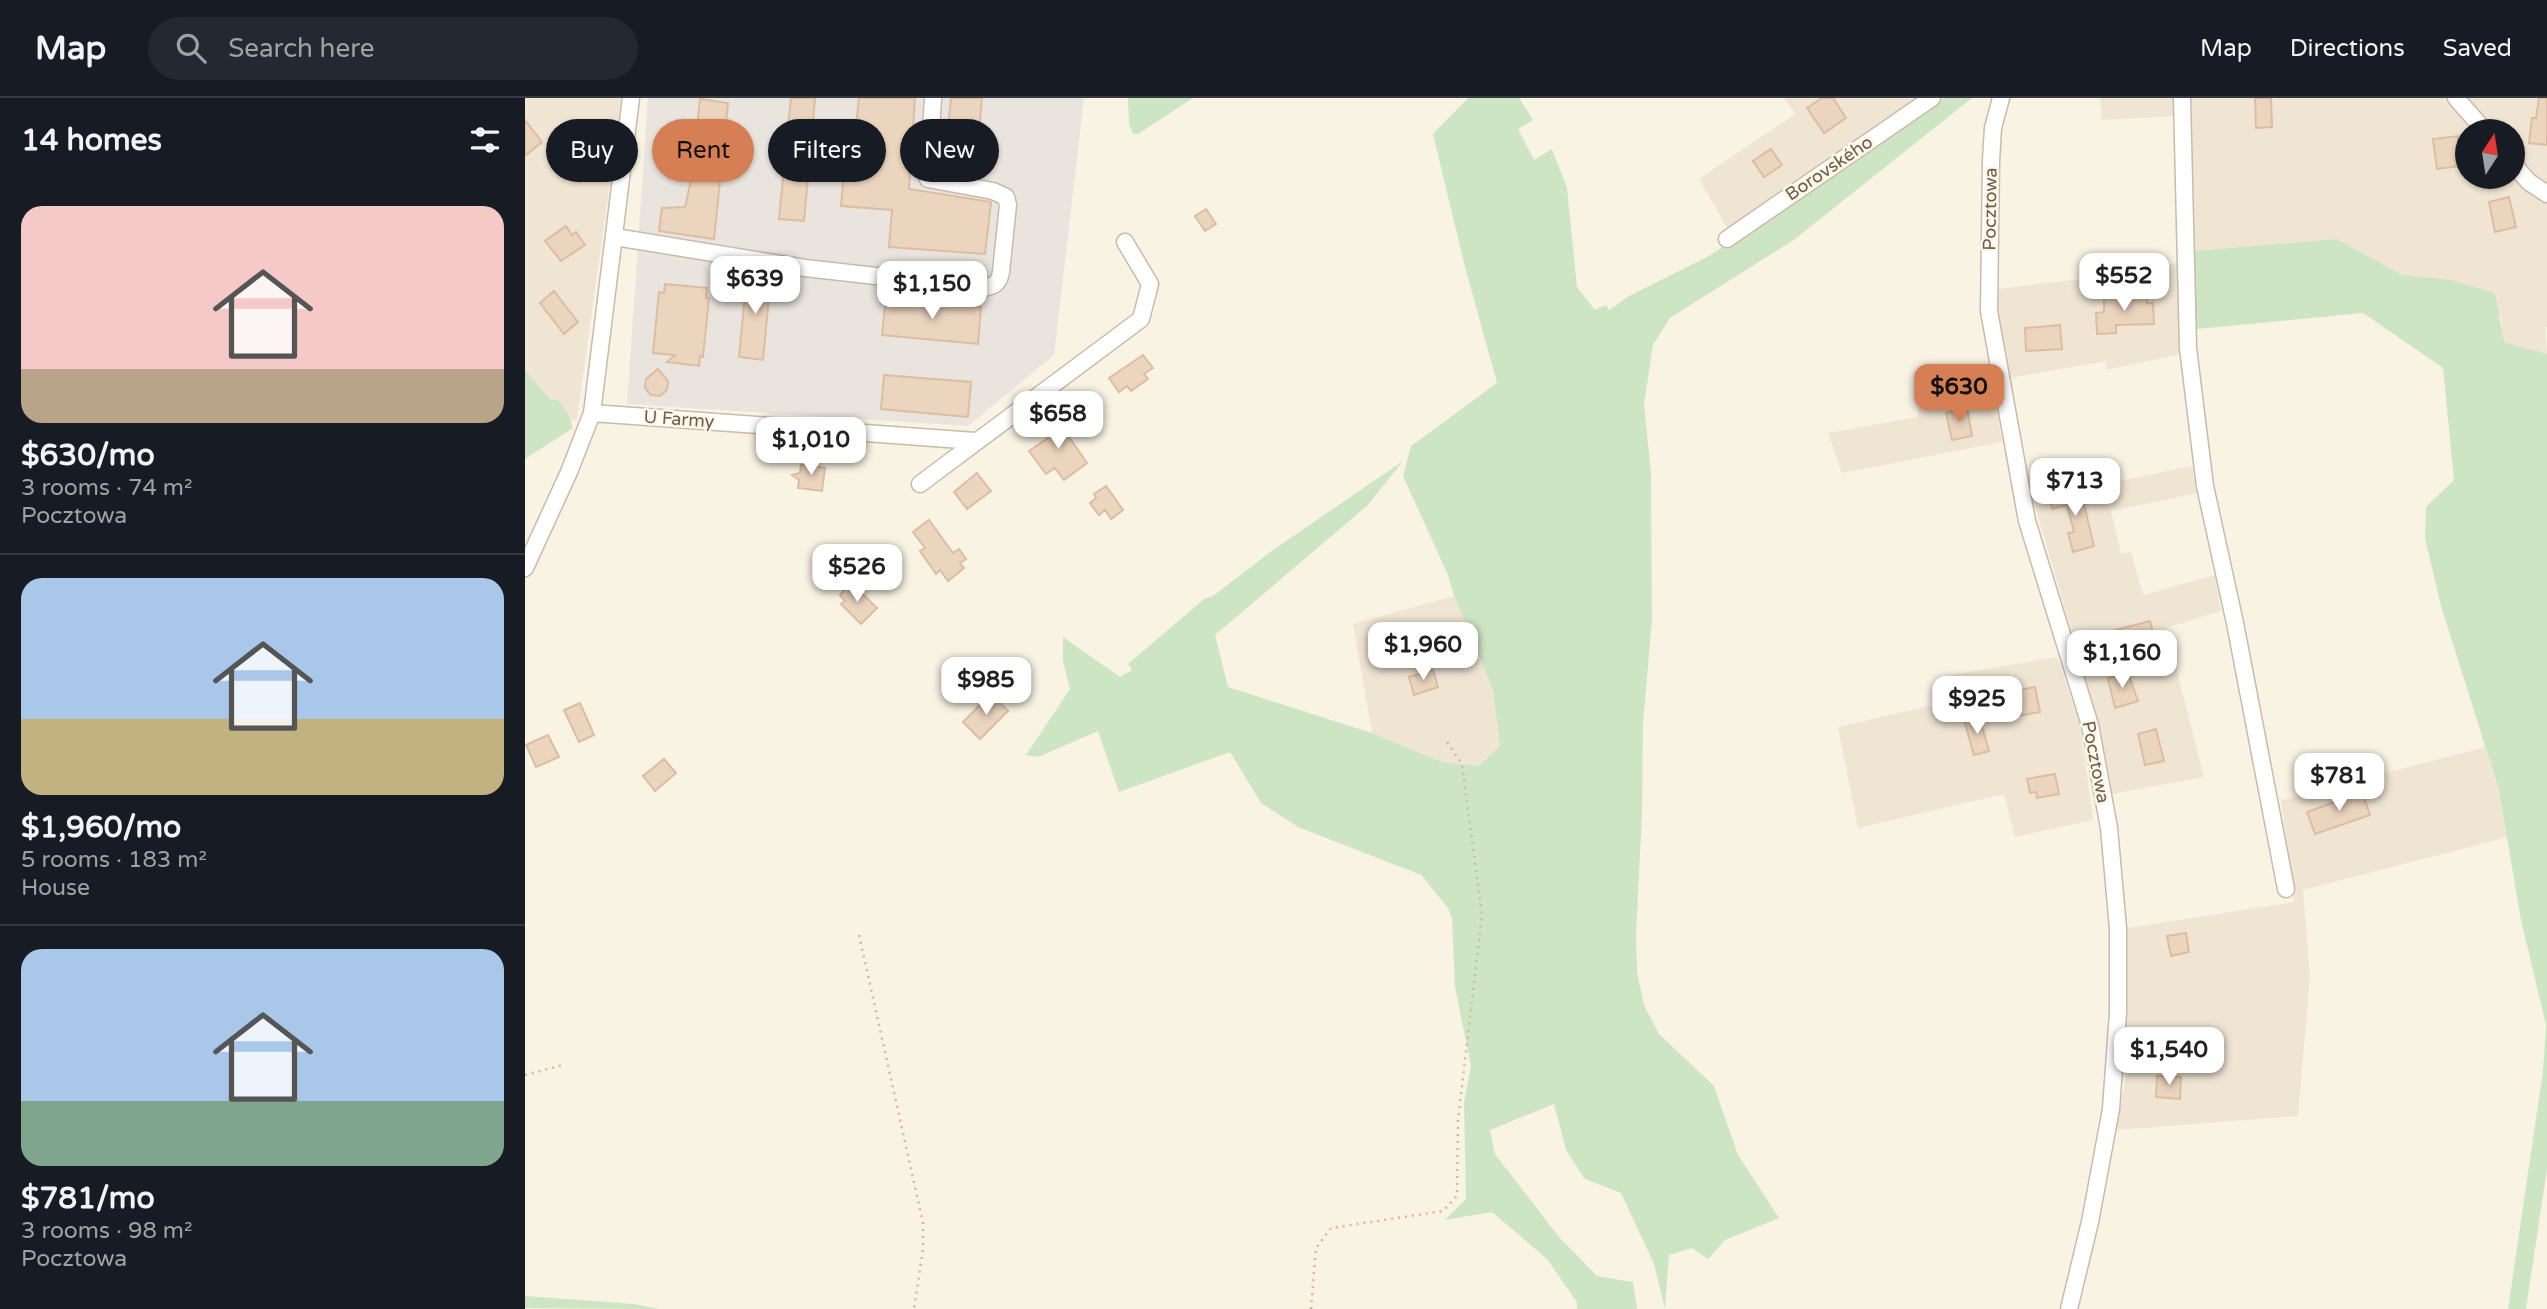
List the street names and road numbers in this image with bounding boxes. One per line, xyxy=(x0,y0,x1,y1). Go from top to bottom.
street label: Borovského xyxy=(1781,131,1877,205)
street label: Pocztowa xyxy=(1978,167,2002,251)
street label: U Farmy xyxy=(643,406,715,432)
street label: Pocztowa xyxy=(2077,719,2115,805)

